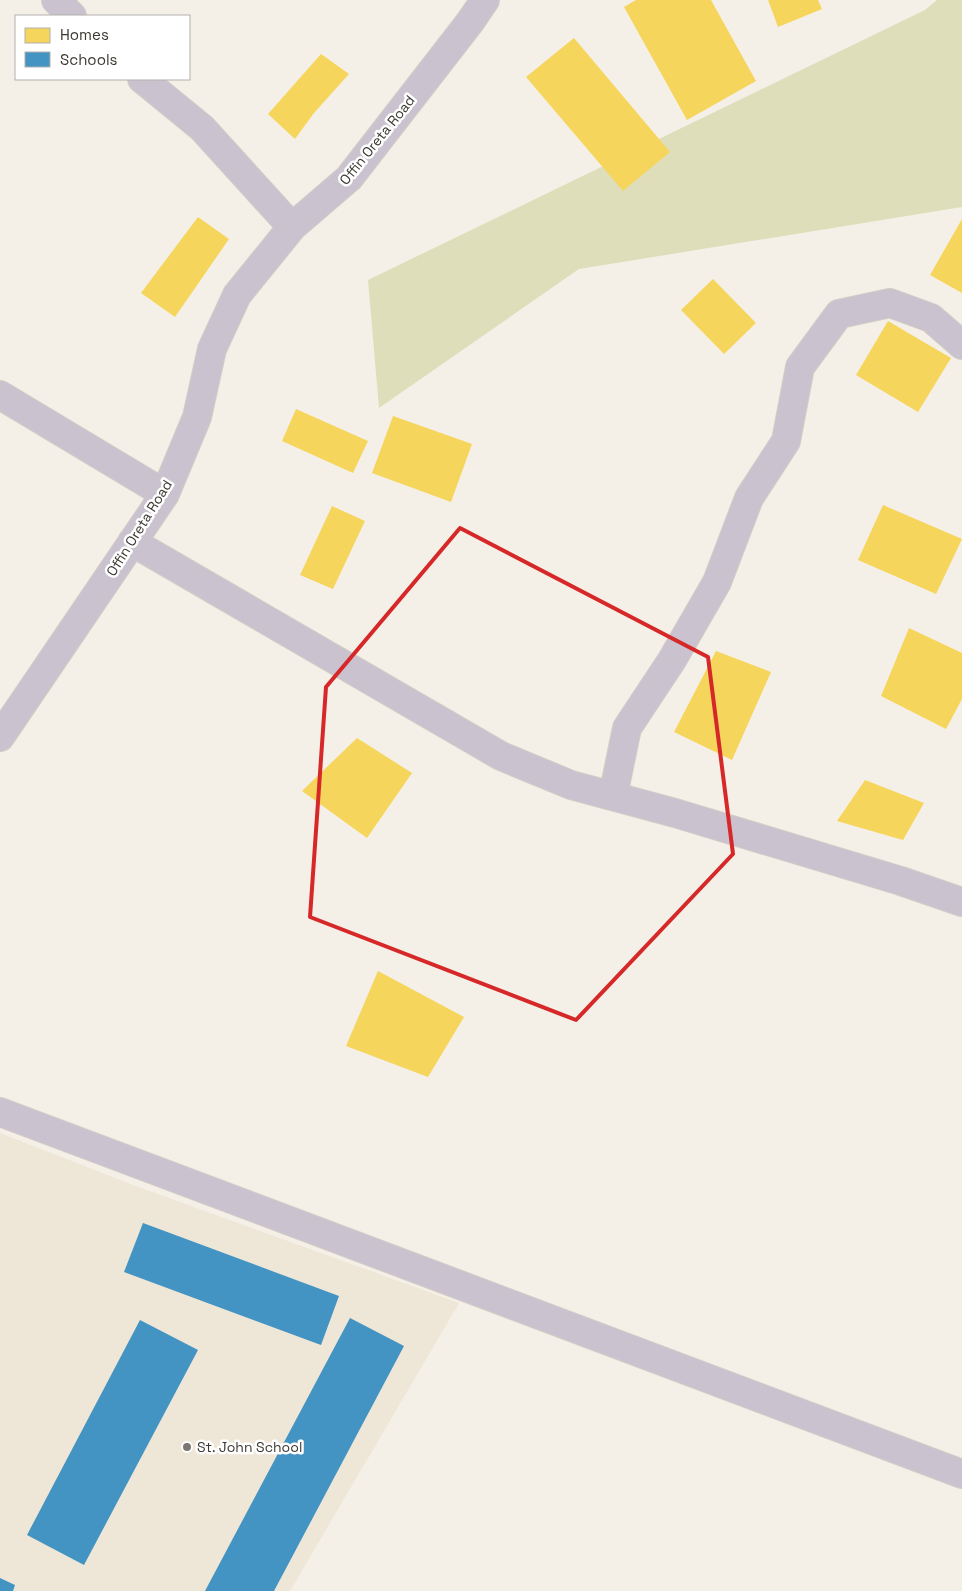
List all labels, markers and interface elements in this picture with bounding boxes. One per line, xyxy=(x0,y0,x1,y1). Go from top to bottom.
legend xyxy=(15,15,190,80)
text: Homes xyxy=(60,25,109,44)
text: Schools xyxy=(60,50,118,69)
street label: Offin Oreta Road xyxy=(335,92,419,188)
street label: Offin Oreta Road xyxy=(102,477,176,579)
place label: St. John School xyxy=(197,1438,302,1456)
marker: St. John School xyxy=(181,1441,193,1453)

